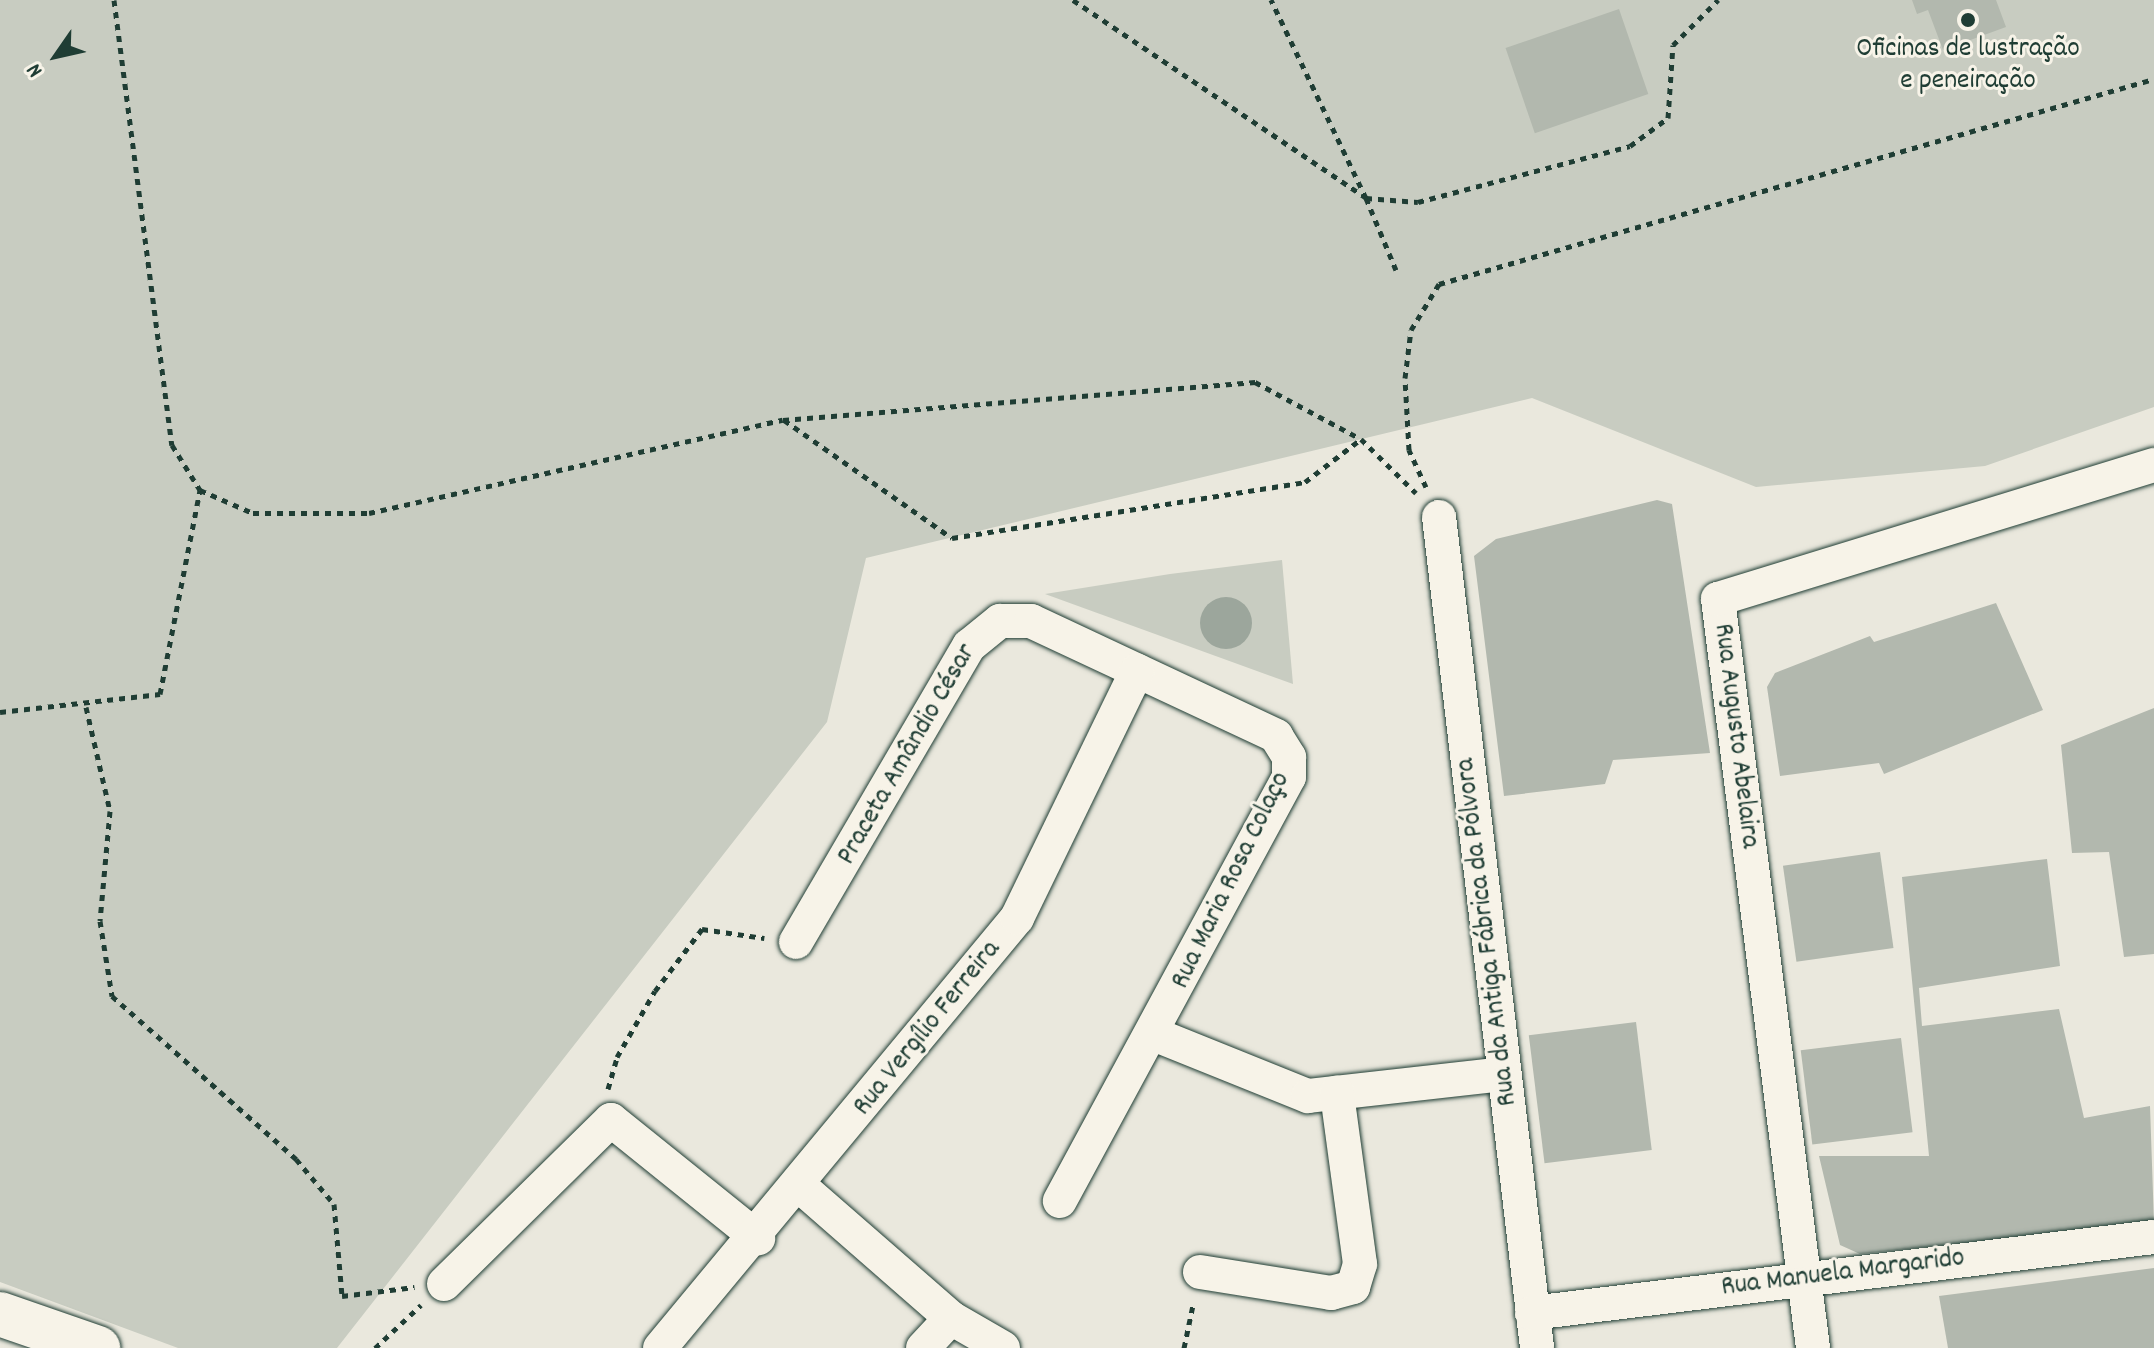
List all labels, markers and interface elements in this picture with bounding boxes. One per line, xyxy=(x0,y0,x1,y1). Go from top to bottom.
marker: Oficinas de lustração e peneiração xyxy=(1959,11,1977,29)
north arrow xyxy=(16,16,96,96)
place label: Oficinas de lustração e peneiração xyxy=(1856,33,2080,99)
text: N xyxy=(20,57,52,83)
street label: Rua Augusto Abelaira xyxy=(1705,622,1765,850)
street label: Praceta Amândio César xyxy=(831,639,985,871)
street label: Rua da Antiga Fábrica da Pólvora xyxy=(1450,756,1526,1108)
street label: Rua Maria Rosa Colaço xyxy=(1165,767,1299,995)
street label: Rua Vergílio Ferreira xyxy=(847,934,1009,1124)
street label: Rua Manuela Margarido xyxy=(1719,1242,1967,1306)

